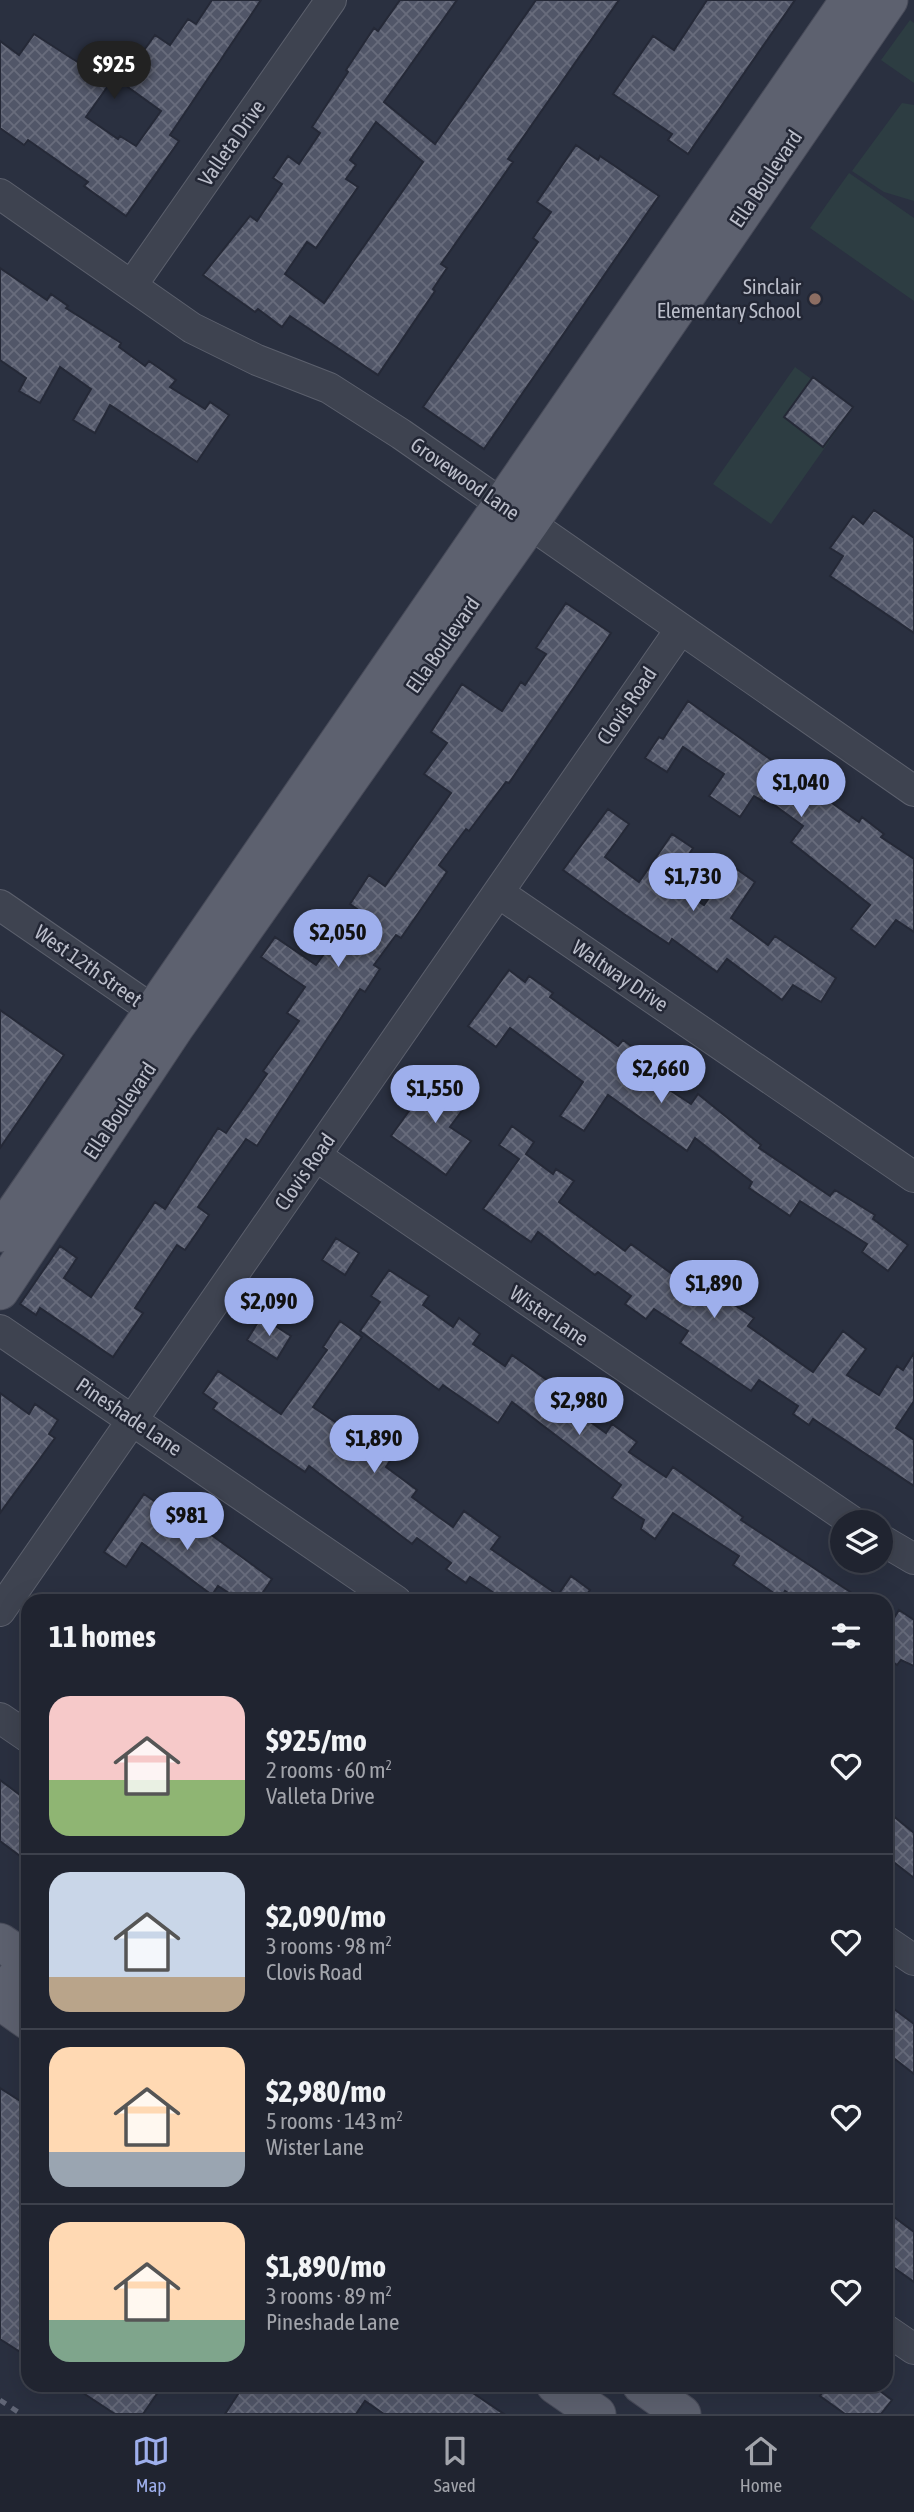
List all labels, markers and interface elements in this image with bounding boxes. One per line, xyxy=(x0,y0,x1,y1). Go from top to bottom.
pin: $925 xyxy=(73,42,155,101)
text: $925 xyxy=(93,51,135,77)
street label: Valleta Drive xyxy=(193,95,270,190)
street label: Ella Boulevard xyxy=(724,125,806,231)
place label: Sinclair Elementary School xyxy=(657,274,802,322)
marker: Sinclair Elementary School xyxy=(807,291,823,307)
street label: Grovewood Lane xyxy=(407,432,525,525)
street label: Ella Boulevard xyxy=(400,592,484,697)
street label: Clovis Road xyxy=(592,662,661,749)
pin: $1,040 xyxy=(744,760,858,819)
text: $1,040 xyxy=(773,769,830,795)
pin: $1,730 xyxy=(636,853,750,913)
text: $1,730 xyxy=(665,863,722,889)
pin: $2,050 xyxy=(281,909,395,969)
street label: West 12th Street xyxy=(30,919,147,1011)
text: $2,050 xyxy=(310,919,367,945)
street label: Waltway Drive xyxy=(568,934,673,1016)
pin: $2,660 xyxy=(604,1046,718,1105)
text: $2,660 xyxy=(633,1055,690,1081)
street label: Ella Boulevard xyxy=(78,1057,160,1163)
pin: $1,550 xyxy=(378,1066,492,1125)
text: $1,550 xyxy=(407,1075,464,1101)
street label: Clovis Road xyxy=(269,1128,339,1214)
pin: $1,890 xyxy=(657,1260,771,1320)
text: $1,890 xyxy=(686,1270,743,1296)
pin: $2,090 xyxy=(212,1278,326,1338)
street label: Wister Lane xyxy=(506,1280,593,1350)
text: $2,090 xyxy=(241,1288,298,1314)
street label: Pineshade Lane xyxy=(72,1372,187,1460)
pin: $2,980 xyxy=(522,1378,636,1437)
text: $2,980 xyxy=(551,1387,608,1413)
pin: $1,890 xyxy=(317,1416,431,1475)
text: $1,890 xyxy=(346,1425,403,1451)
pin: $981 xyxy=(146,1492,228,1552)
text: $981 xyxy=(166,1502,208,1528)
map controls xyxy=(830,1510,893,1573)
button: layers xyxy=(830,1510,893,1573)
icon: filters xyxy=(827,1617,865,1655)
text: 11 homes xyxy=(49,1619,156,1653)
text: $925/mo xyxy=(266,1723,367,1757)
icon: home xyxy=(105,1724,189,1808)
icon: heart xyxy=(827,1747,865,1785)
text: 2 rooms · 60 m² xyxy=(266,1757,392,1783)
text: Valleta Drive xyxy=(266,1783,375,1809)
text: $2,090/mo xyxy=(266,1899,386,1933)
icon: home xyxy=(105,1900,189,1984)
icon: heart xyxy=(827,1923,865,1961)
text: 3 rooms · 98 m² xyxy=(266,1933,392,1959)
text: Clovis Road xyxy=(266,1959,363,1985)
text: $2,980/mo xyxy=(266,2074,386,2108)
icon: home xyxy=(105,2075,189,2159)
icon: heart xyxy=(827,2098,865,2136)
text: 5 rooms · 143 m² xyxy=(266,2108,403,2134)
text: Wister Lane xyxy=(266,2134,364,2160)
text: $1,890/mo xyxy=(266,2249,386,2283)
icon: home xyxy=(105,2250,189,2334)
icon: heart xyxy=(827,2273,865,2311)
text: 3 rooms · 89 m² xyxy=(266,2283,392,2309)
text: Pineshade Lane xyxy=(266,2309,399,2335)
tab: Map xyxy=(132,2432,170,2496)
tab: Saved xyxy=(434,2432,476,2496)
tab: Home xyxy=(740,2432,782,2496)

